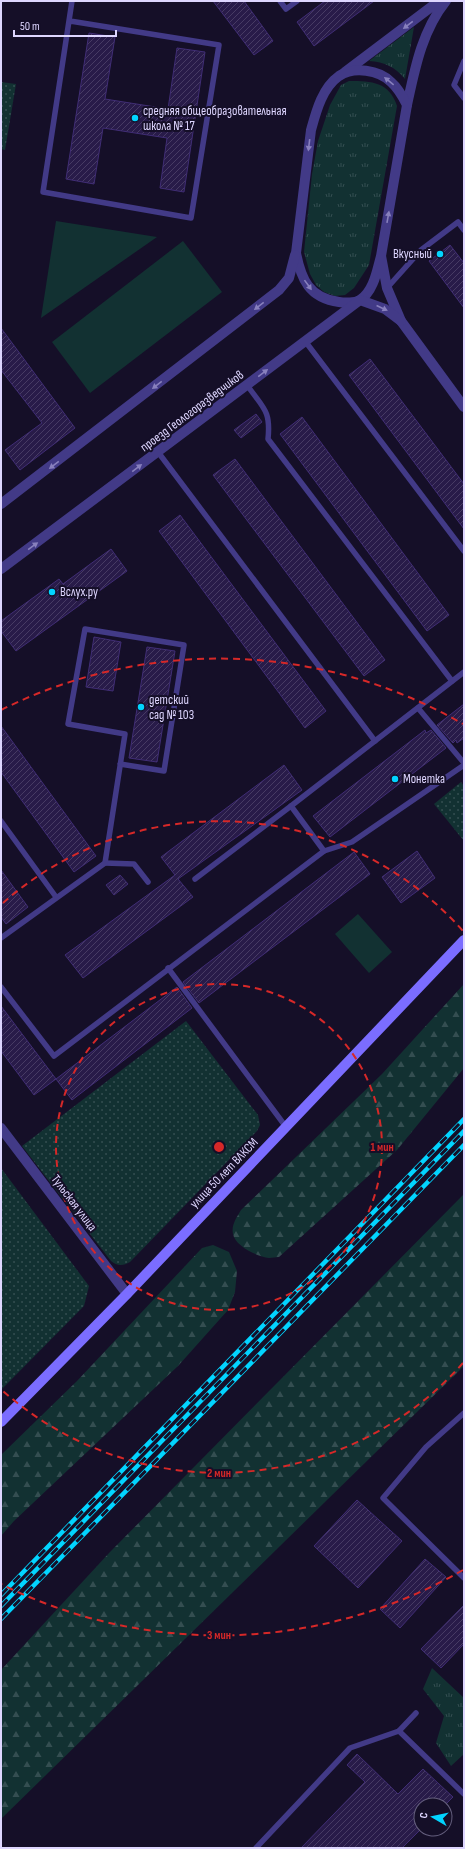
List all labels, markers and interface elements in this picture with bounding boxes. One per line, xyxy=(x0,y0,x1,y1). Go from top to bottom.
scale bar xyxy=(14,12,116,38)
text: 50 m xyxy=(20,19,40,34)
one-way arrow xyxy=(402,20,413,29)
one-way arrow xyxy=(383,77,394,85)
place label: средняя общеобразовательная школа № 17 xyxy=(143,103,286,134)
marker: средняя общеобразовательная школа № 17 xyxy=(130,113,140,123)
one-way arrow xyxy=(306,139,313,151)
one-way arrow xyxy=(385,211,391,223)
place label: Вкусный xyxy=(393,246,432,262)
marker: Вкусный xyxy=(435,249,445,259)
one-way arrow xyxy=(304,280,313,291)
one-way arrow xyxy=(254,301,265,310)
one-way arrow xyxy=(376,305,387,311)
street label: проезд Геологоразведчиков xyxy=(137,367,247,455)
one-way arrow xyxy=(258,370,268,378)
one-way arrow xyxy=(151,381,162,390)
one-way arrow xyxy=(48,460,59,469)
one-way arrow xyxy=(131,464,142,473)
one-way arrow xyxy=(27,542,38,550)
place label: Вслух.ру xyxy=(60,584,98,600)
marker: Вслух.ру xyxy=(47,587,57,597)
place label: детский сад № 103 xyxy=(149,692,194,723)
marker: детский сад № 103 xyxy=(136,702,146,712)
place label: Монетка xyxy=(403,771,445,787)
marker: Монетка xyxy=(390,774,400,784)
street label: улица 50 лет ВЛКСМ xyxy=(186,1134,262,1212)
centre of rings xyxy=(212,1140,226,1154)
text: 1 мин xyxy=(370,1140,394,1155)
street label: Тульская улица xyxy=(48,1172,100,1234)
text: 2 мин xyxy=(207,1466,231,1481)
text: 3 мин xyxy=(207,1628,231,1643)
north arrow xyxy=(413,1797,453,1837)
text: С xyxy=(417,1811,431,1819)

